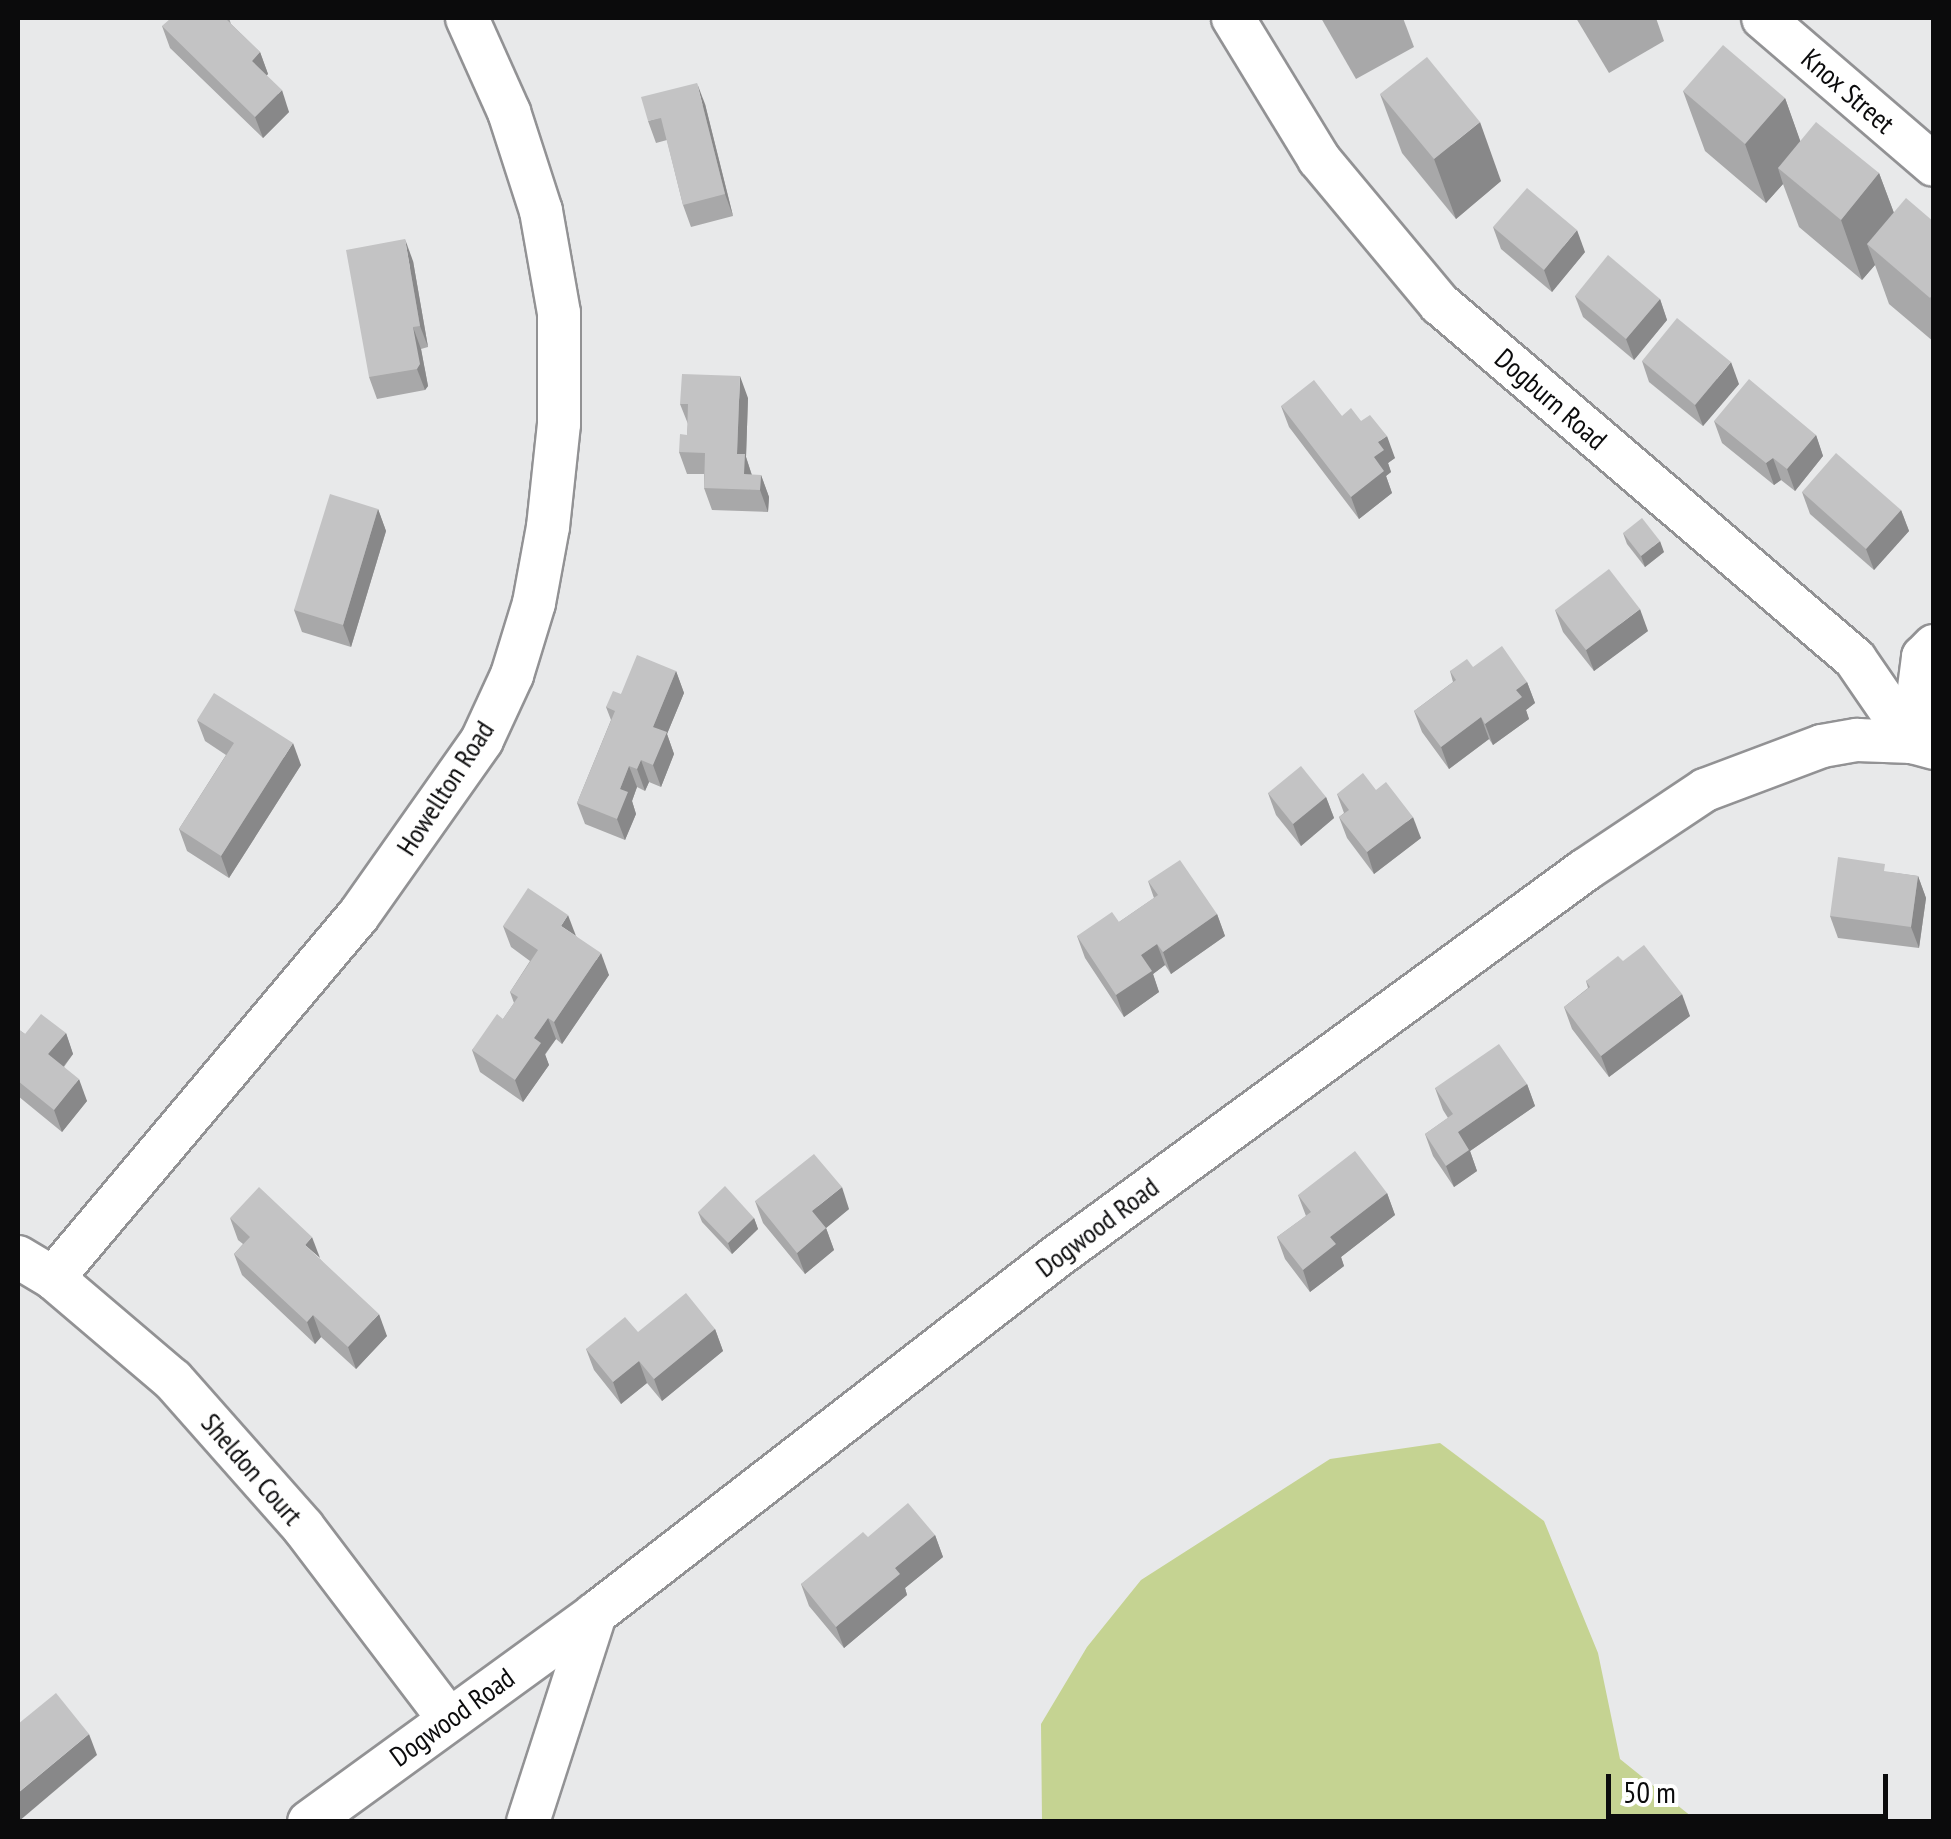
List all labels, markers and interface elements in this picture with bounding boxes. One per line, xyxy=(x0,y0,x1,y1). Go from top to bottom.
street label: Knox Street xyxy=(1795,41,1901,141)
street label: Dogburn Road xyxy=(1488,341,1614,457)
street label: Howellton Road xyxy=(389,715,501,861)
street label: Dogwood Road xyxy=(1029,1170,1165,1284)
street label: Sheldon Court xyxy=(194,1406,310,1532)
street label: Dogwood Road xyxy=(383,1661,521,1773)
scale bar xyxy=(1611,1754,1894,1816)
text: 50 m xyxy=(1623,1772,1676,1811)

